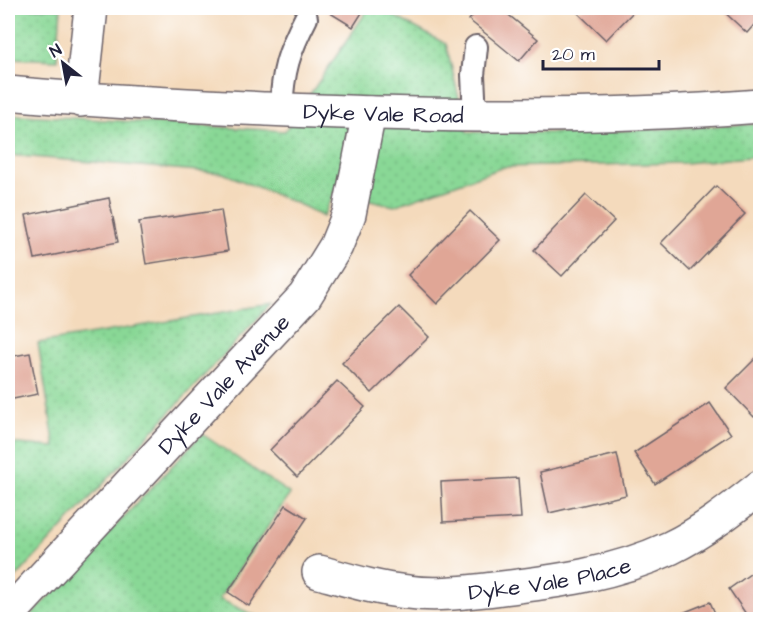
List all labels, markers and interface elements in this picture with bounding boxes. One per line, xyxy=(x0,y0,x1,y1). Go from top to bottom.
north arrow xyxy=(33,33,93,93)
scale bar xyxy=(543,33,658,71)
text: N xyxy=(46,39,66,63)
text: 20 m xyxy=(552,42,595,67)
street label: Dyke Vale Road xyxy=(303,97,464,132)
street label: Dyke Vale Avenue xyxy=(151,308,298,462)
street label: Dyke Vale Place xyxy=(467,550,635,609)

